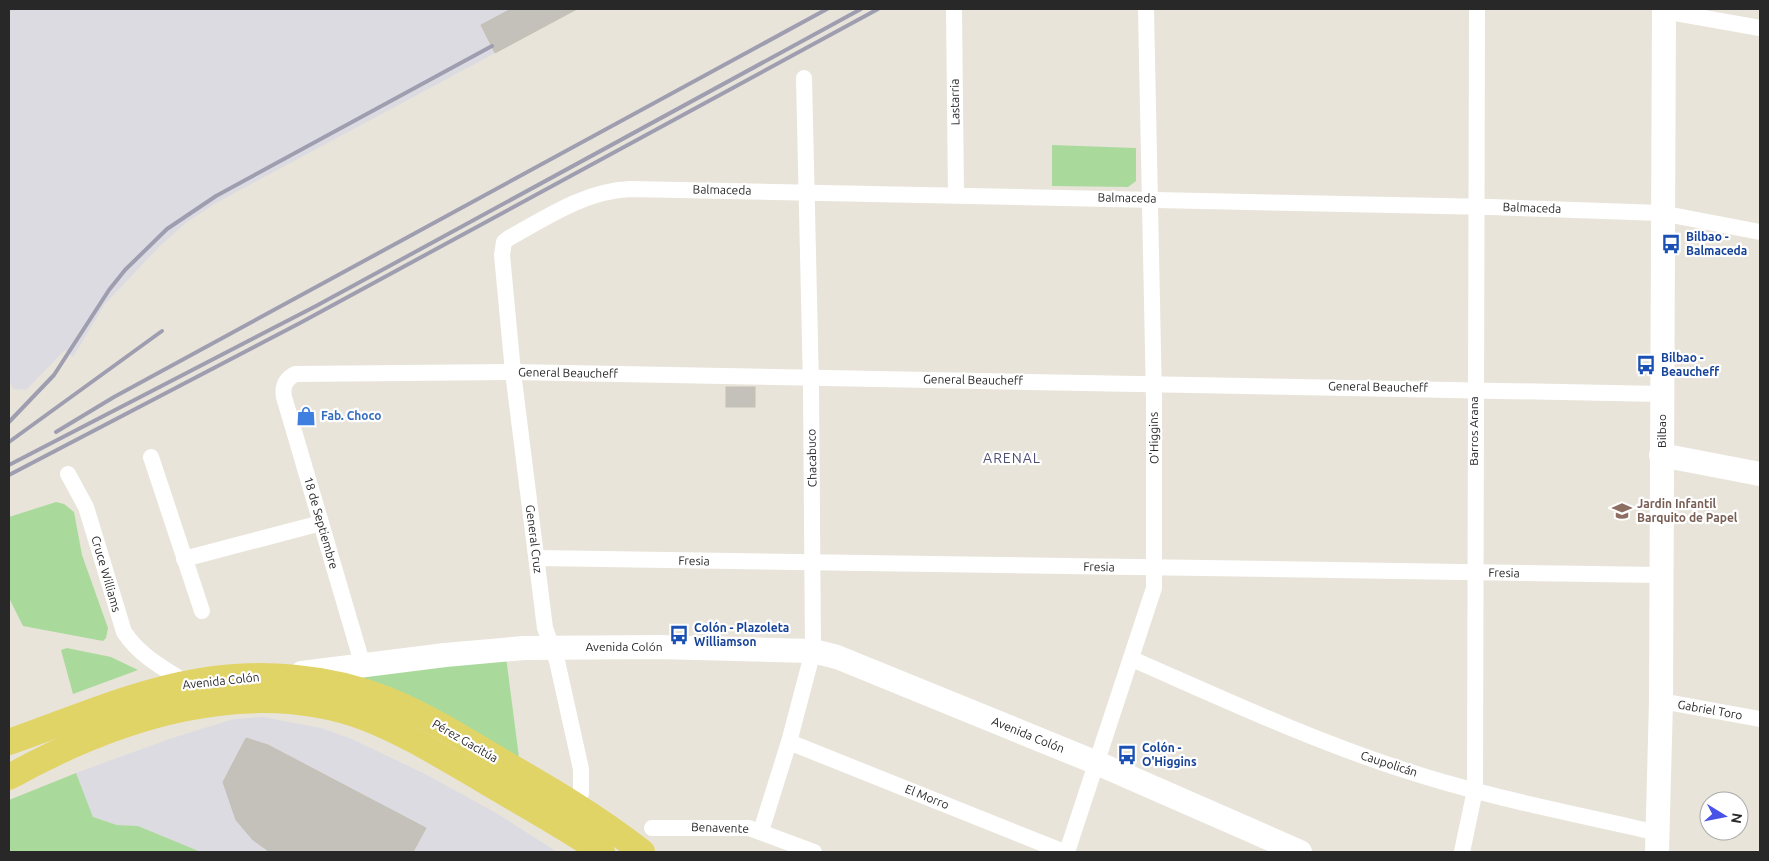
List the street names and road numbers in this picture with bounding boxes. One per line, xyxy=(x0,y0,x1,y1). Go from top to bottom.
street label: Lastarria xyxy=(948,79,961,125)
street label: Balmaceda xyxy=(692,182,752,197)
street label: Balmaceda xyxy=(1097,190,1157,205)
street label: Balmaceda xyxy=(1502,200,1562,215)
street label: General Beaucheff xyxy=(518,365,619,380)
street label: General Beaucheff xyxy=(923,372,1024,387)
street label: General Beaucheff xyxy=(1328,379,1429,394)
street label: Barros Arana xyxy=(1467,396,1480,466)
street label: O'Higgins xyxy=(1147,412,1160,464)
street label: Bilbao xyxy=(1655,414,1668,448)
street label: Chacabuco xyxy=(804,429,819,487)
street label: 18 de Septiembre xyxy=(302,475,341,571)
street label: General Cruz xyxy=(524,504,545,574)
street label: Cruce Williams xyxy=(89,534,124,614)
street label: Fresia xyxy=(678,554,710,567)
street label: Fresia xyxy=(1083,560,1115,573)
street label: Fresia xyxy=(1488,566,1520,579)
street label: Avenida Colón xyxy=(585,640,663,653)
street label: Avenida Colón xyxy=(182,670,260,691)
street label: Gabriel Toro xyxy=(1677,697,1744,722)
street label: Avenida Colón xyxy=(990,714,1066,755)
street label: Pérez Gacitúa xyxy=(430,717,500,765)
street label: Caupolicán xyxy=(1359,748,1419,779)
street label: El Morro xyxy=(903,782,951,811)
street label: Benavente xyxy=(691,820,749,835)

